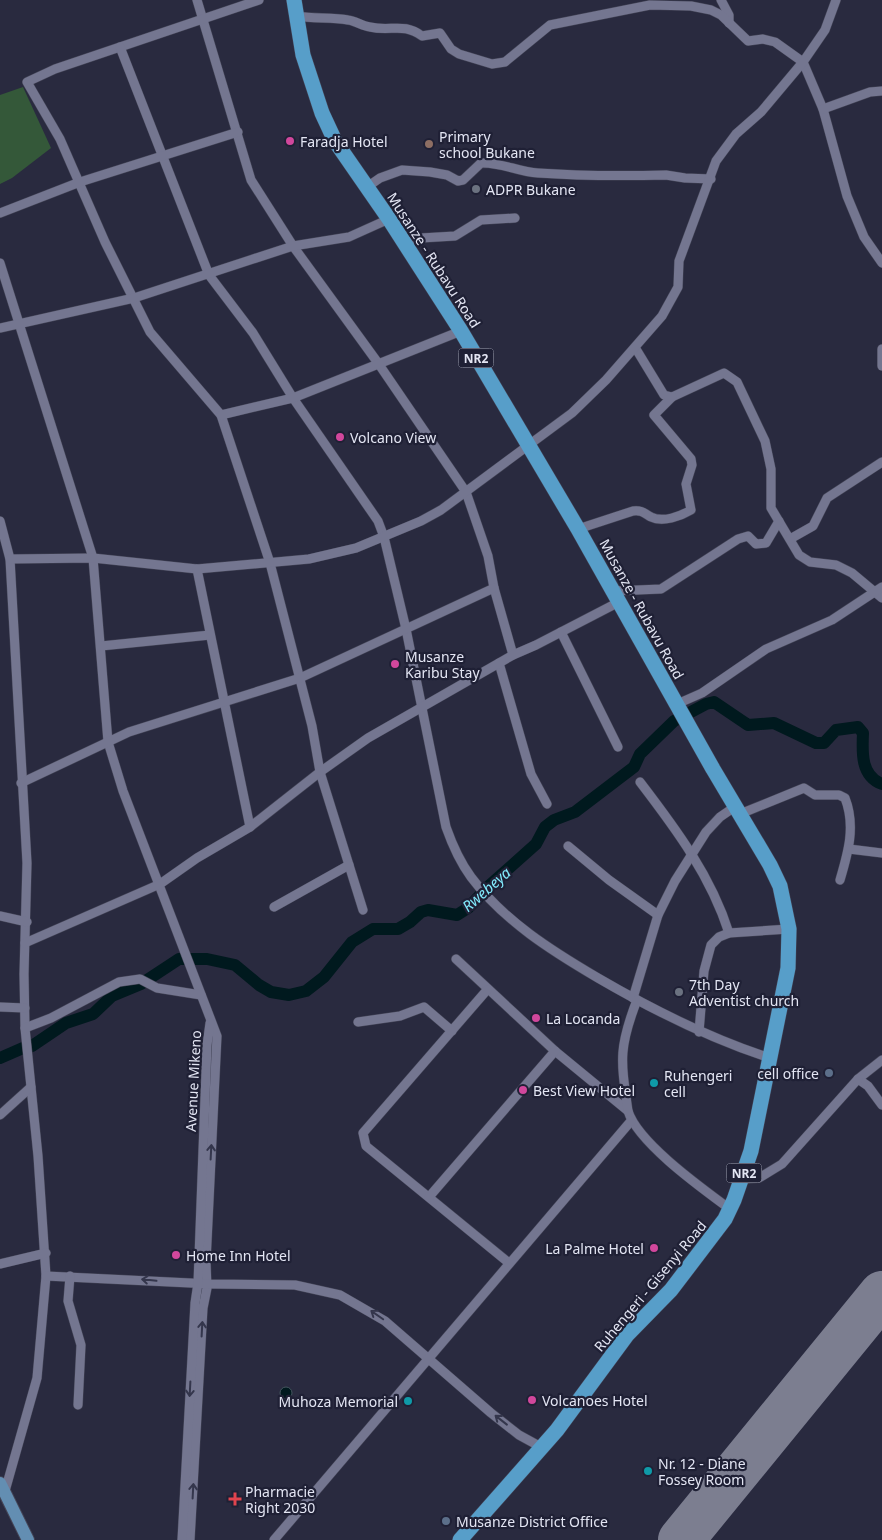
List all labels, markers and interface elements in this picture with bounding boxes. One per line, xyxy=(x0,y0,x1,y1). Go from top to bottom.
place label: Primary school Bukane xyxy=(439,127,535,162)
place label: Faradja Hotel xyxy=(300,132,388,151)
marker: Faradja Hotel xyxy=(284,135,296,147)
marker: Primary school Bukane xyxy=(423,138,435,150)
place label: ADPR Bukane xyxy=(486,180,576,199)
marker: ADPR Bukane xyxy=(470,183,482,195)
street label: Musanze - Rubavu Road xyxy=(383,189,485,331)
road number: NR2 xyxy=(458,348,494,368)
place label: Volcano View xyxy=(350,428,436,447)
marker: Volcano View xyxy=(334,431,346,443)
street label: Musanze - Rubavu Road xyxy=(595,535,689,683)
place label: Musanze Karibu Stay xyxy=(405,647,480,682)
marker: Musanze Karibu Stay xyxy=(389,658,401,670)
water label: Rwebeya xyxy=(457,862,515,916)
place label: 7th Day Adventist church xyxy=(689,975,799,1010)
marker: 7th Day Adventist church xyxy=(673,986,685,998)
place label: La Locanda xyxy=(546,1009,620,1028)
marker: La Locanda xyxy=(530,1012,542,1024)
street label: Avenue Mikeno xyxy=(181,1030,205,1132)
place label: cell office xyxy=(757,1064,819,1083)
place label: Ruhengeri cell xyxy=(664,1066,732,1101)
marker: cell office xyxy=(823,1067,835,1079)
marker: Ruhengeri cell xyxy=(648,1077,660,1089)
place label: Best View Hotel xyxy=(533,1081,635,1100)
marker: Best View Hotel xyxy=(517,1084,529,1096)
one-way arrow xyxy=(207,1144,216,1160)
road number: NR2 xyxy=(726,1164,762,1182)
street label: Ruhengeri - Gisenyi Road xyxy=(590,1217,710,1355)
place label: La Palme Hotel xyxy=(545,1239,644,1258)
marker: La Palme Hotel xyxy=(648,1242,660,1254)
place label: Home Inn Hotel xyxy=(186,1246,291,1265)
marker: Home Inn Hotel xyxy=(170,1249,182,1261)
one-way arrow xyxy=(141,1275,157,1285)
one-way arrow xyxy=(370,1310,384,1320)
one-way arrow xyxy=(198,1321,207,1337)
one-way arrow xyxy=(185,1381,194,1397)
place label: Volcanoes Hotel xyxy=(542,1391,648,1410)
place label: Muhoza Memorial xyxy=(279,1392,398,1411)
marker: Volcanoes Hotel xyxy=(526,1394,538,1406)
marker: Muhoza Memorial xyxy=(402,1395,414,1407)
one-way arrow xyxy=(494,1415,507,1426)
place label: Nr. 12 - Diane Fossey Room xyxy=(658,1454,746,1489)
marker: Nr. 12 - Diane Fossey Room xyxy=(642,1465,654,1477)
place label: Pharmacie Right 2030 xyxy=(245,1482,315,1517)
one-way arrow xyxy=(188,1484,197,1500)
marker: Pharmacie Right 2030 xyxy=(229,1493,241,1505)
place label: Musanze District Office xyxy=(456,1512,608,1531)
marker: Musanze District Office xyxy=(440,1515,452,1527)

